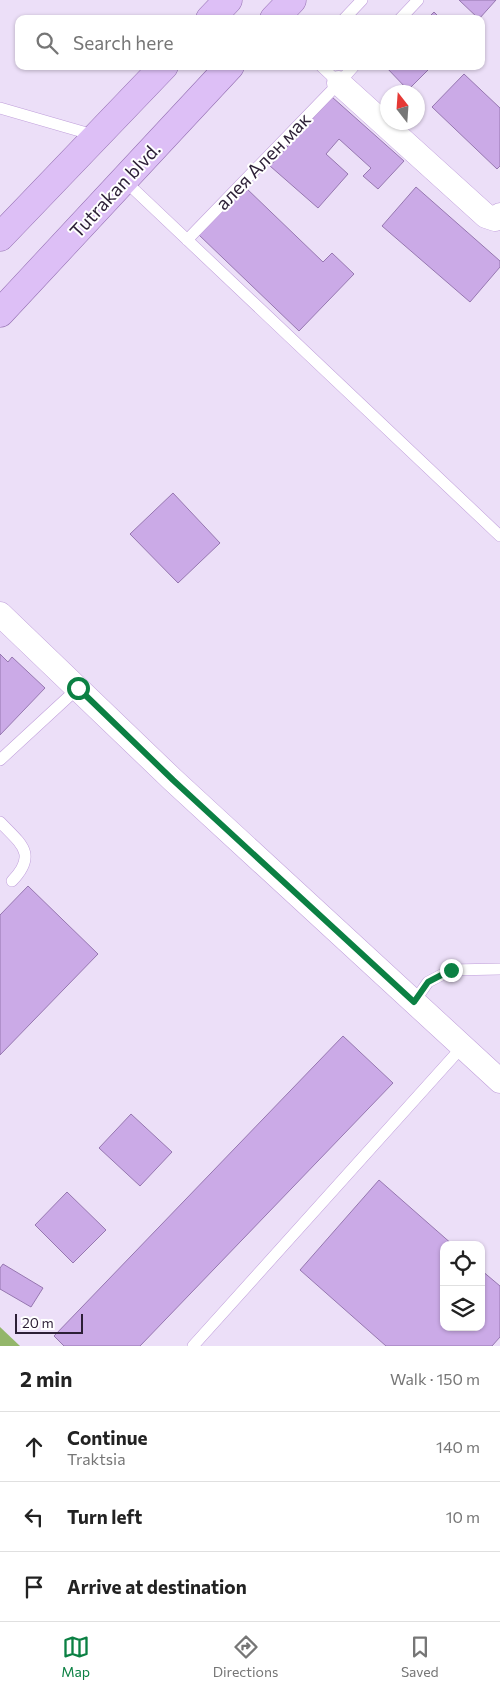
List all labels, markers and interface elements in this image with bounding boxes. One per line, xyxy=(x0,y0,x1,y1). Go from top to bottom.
search box xyxy=(15,15,485,70)
icon: search xyxy=(33,29,61,57)
text: Search here xyxy=(73,31,173,54)
north arrow xyxy=(380,85,425,130)
street label: алея Ален мак xyxy=(210,107,315,214)
street label: Tutrakan blvd. xyxy=(65,137,165,242)
route start xyxy=(67,677,90,700)
route end xyxy=(440,959,463,982)
map controls xyxy=(440,1241,485,1331)
button: locate xyxy=(440,1241,485,1286)
button: layers xyxy=(440,1286,485,1331)
scale bar xyxy=(15,1311,82,1334)
text: 20 m xyxy=(22,1314,54,1331)
text: 2 min xyxy=(20,1366,72,1391)
text: Walk · 150 m xyxy=(390,1369,480,1388)
text: Continue xyxy=(67,1426,147,1449)
icon: ahead xyxy=(20,1433,48,1461)
text: 140 m xyxy=(436,1437,480,1456)
text: Traktsia xyxy=(67,1449,126,1468)
icon: left xyxy=(20,1503,48,1531)
text: Turn left xyxy=(67,1505,142,1528)
text: 10 m xyxy=(446,1507,480,1526)
icon: arrive xyxy=(20,1573,48,1601)
text: Arrive at destination xyxy=(67,1575,247,1598)
tab: Map xyxy=(61,1633,90,1680)
tab: Directions xyxy=(213,1633,278,1680)
tab: Saved xyxy=(401,1633,439,1680)

